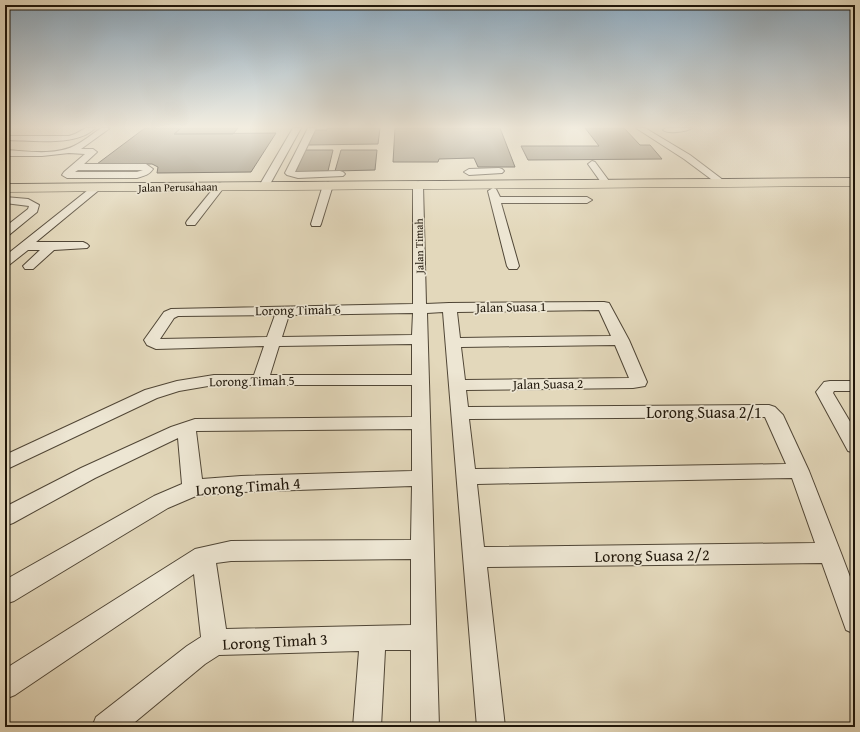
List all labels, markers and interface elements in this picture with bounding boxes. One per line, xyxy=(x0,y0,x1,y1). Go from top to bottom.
street label: Jalan Perusahaan xyxy=(136,178,219,196)
street label: Jalan Timah xyxy=(411,217,428,276)
street label: Jalan Suasa 1 xyxy=(474,297,546,317)
street label: Lorong Timah 6 xyxy=(255,300,341,320)
street label: Lorong Timah 5 xyxy=(209,371,295,391)
street label: Jalan Suasa 2 xyxy=(511,374,583,394)
street label: Lorong Suasa 2/1 xyxy=(646,400,762,424)
street label: Lorong Timah 4 xyxy=(195,470,302,502)
street label: Lorong Suasa 2/2 xyxy=(594,542,710,568)
street label: Lorong Timah 3 xyxy=(222,626,328,656)

